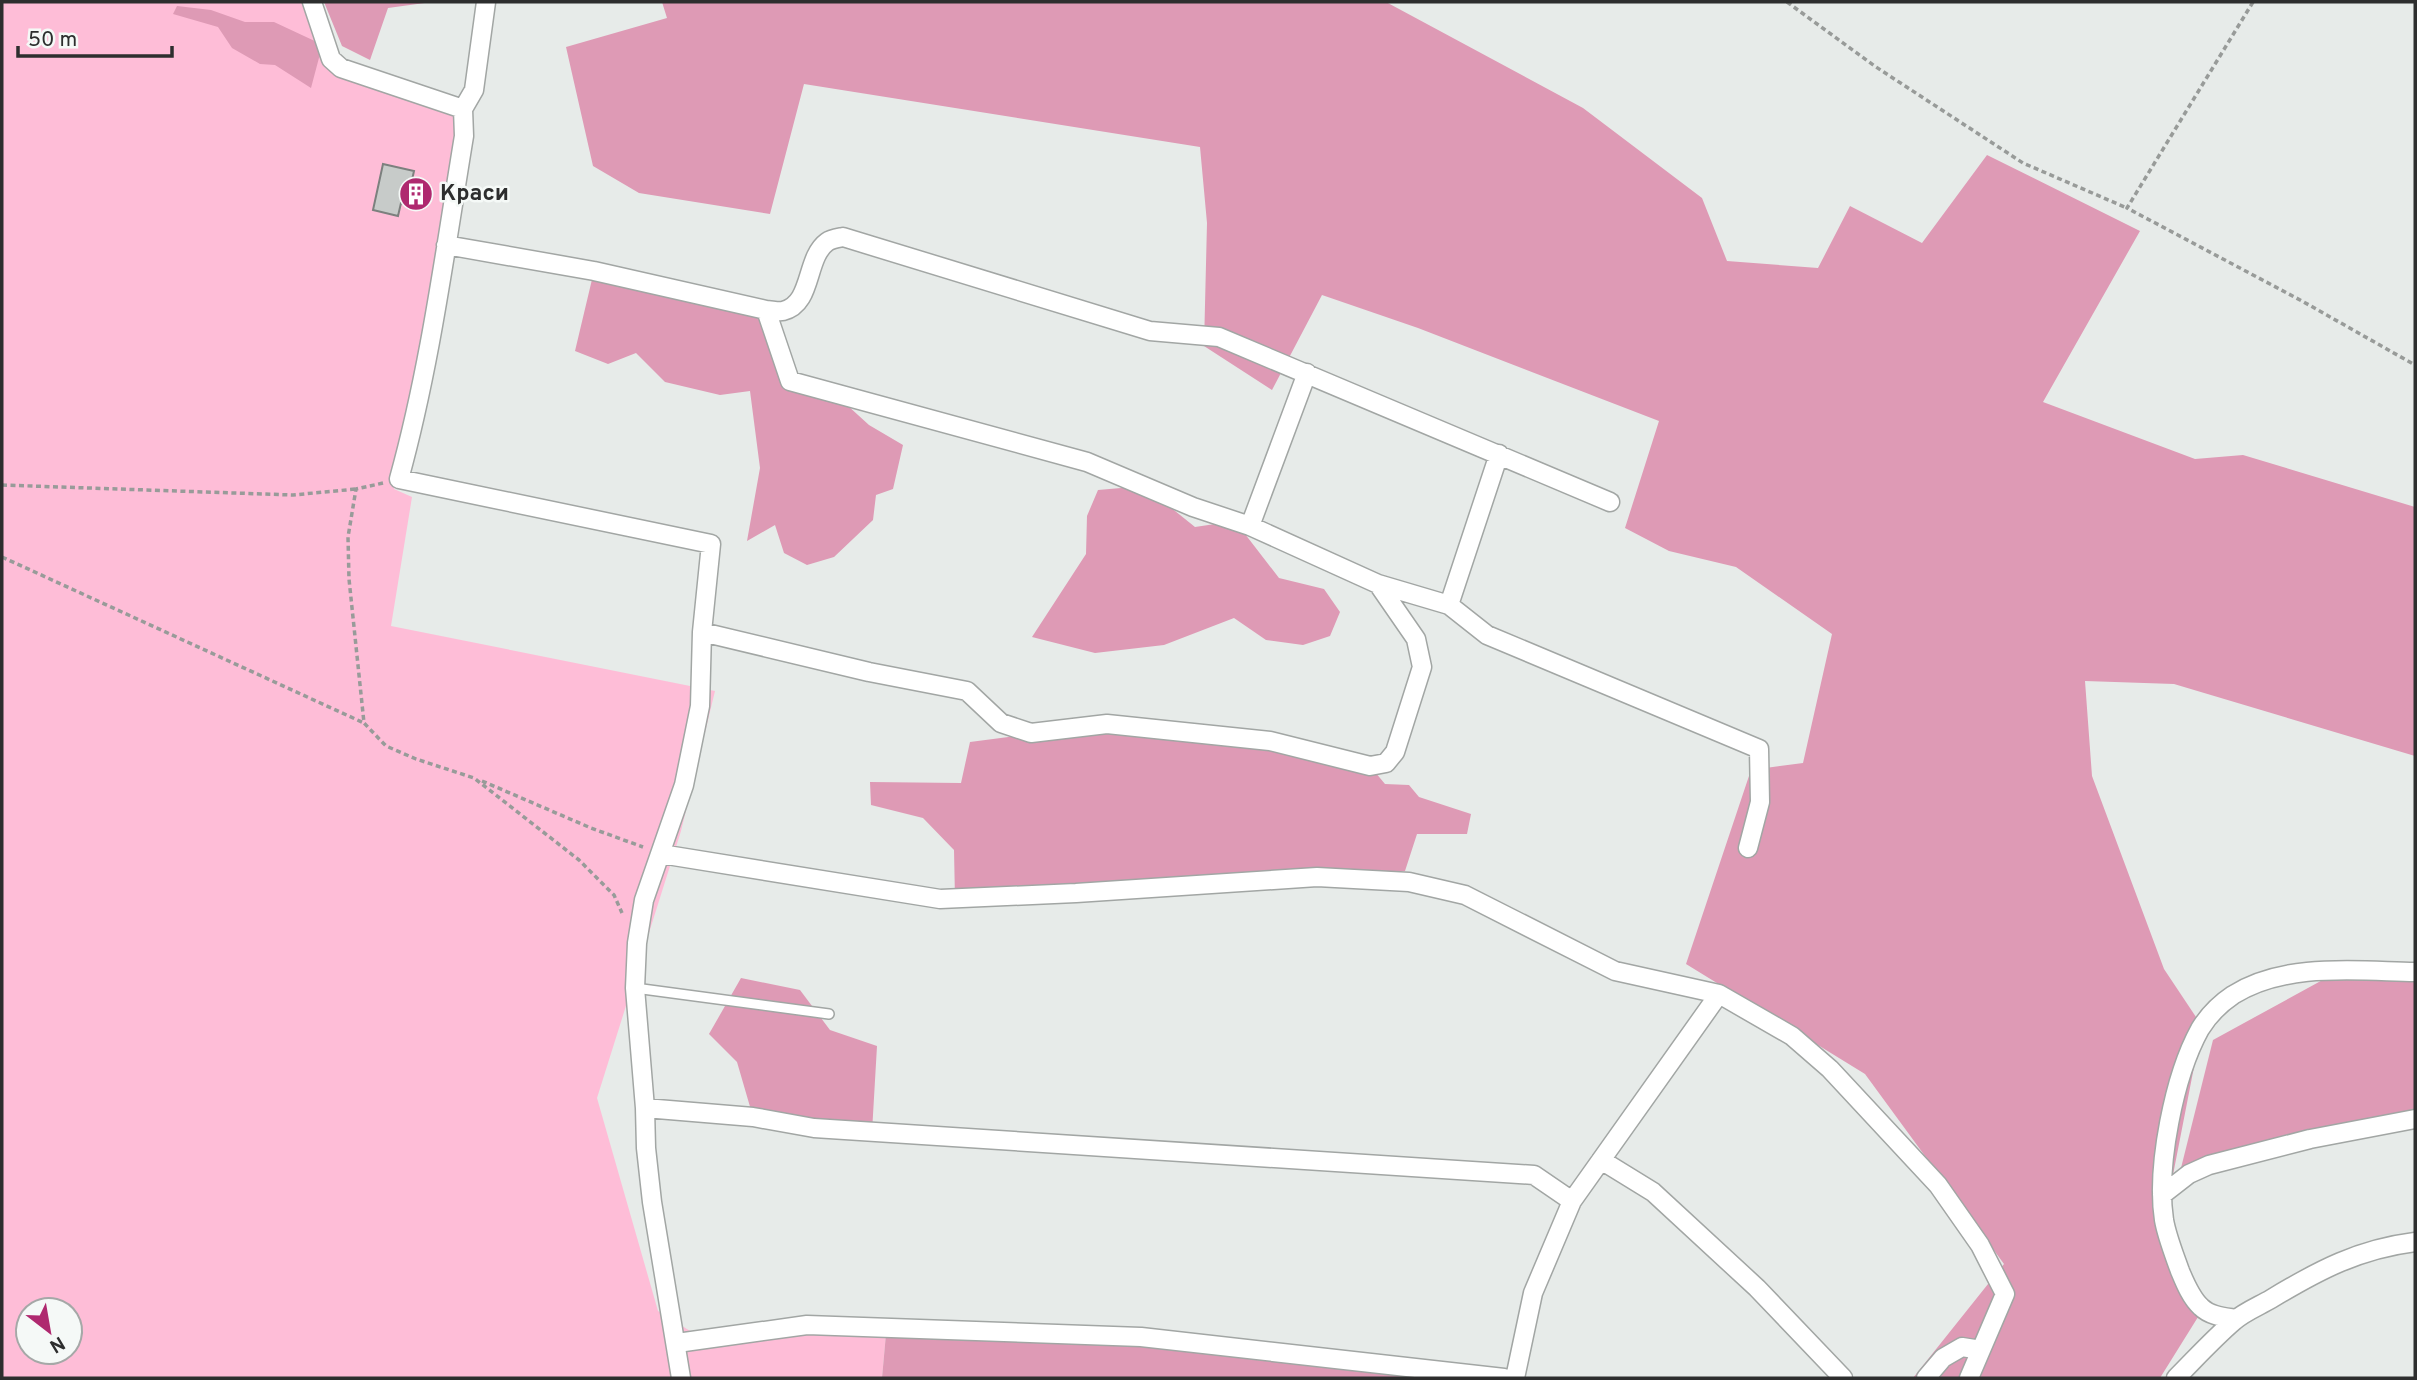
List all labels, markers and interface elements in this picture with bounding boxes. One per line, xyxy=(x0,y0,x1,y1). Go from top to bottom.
scale bar xyxy=(18,14,172,58)
text: 50 m xyxy=(28,27,77,54)
building icon: Краси xyxy=(397,175,435,213)
place label: Краси xyxy=(440,180,509,209)
north arrow xyxy=(14,1296,84,1366)
text: N xyxy=(45,1330,69,1358)

